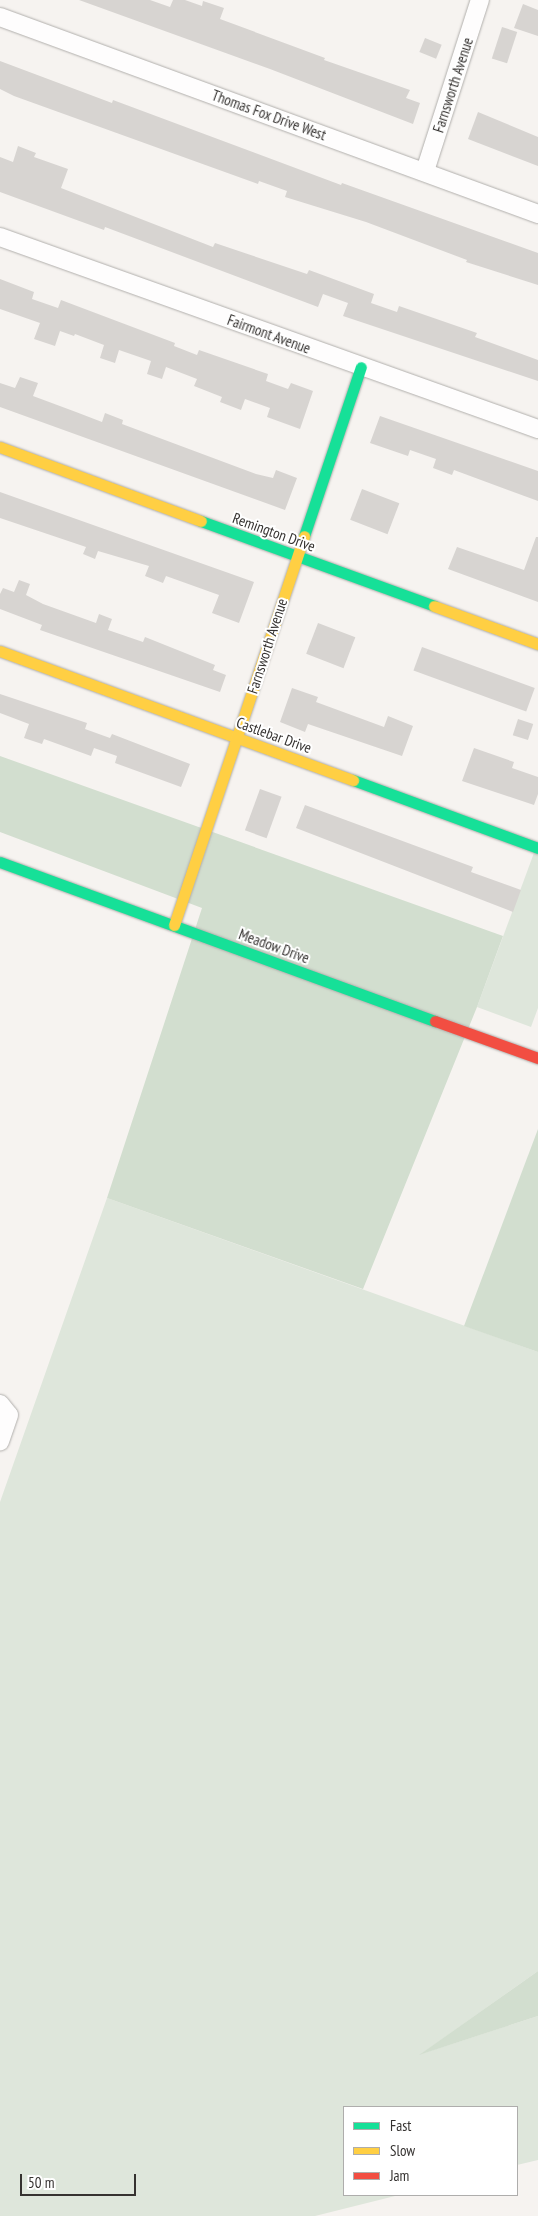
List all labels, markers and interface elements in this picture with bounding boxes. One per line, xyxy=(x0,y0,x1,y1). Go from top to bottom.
street label: Farnsworth Avenue xyxy=(429,35,477,135)
street label: Thomas Fox Drive West xyxy=(209,86,329,144)
street label: Fairmont Avenue xyxy=(225,311,313,357)
street label: Remington Drive xyxy=(230,509,318,555)
street label: Farnsworth Avenue xyxy=(243,596,291,696)
street label: Castlebar Drive xyxy=(234,713,314,757)
street label: Meadow Drive xyxy=(236,925,312,967)
legend xyxy=(343,2106,518,2196)
text: Fast xyxy=(390,2116,411,2135)
text: Slow xyxy=(390,2141,415,2160)
scale bar xyxy=(22,2164,139,2196)
text: Jam xyxy=(390,2166,409,2185)
text: 50 m xyxy=(28,2173,54,2192)

